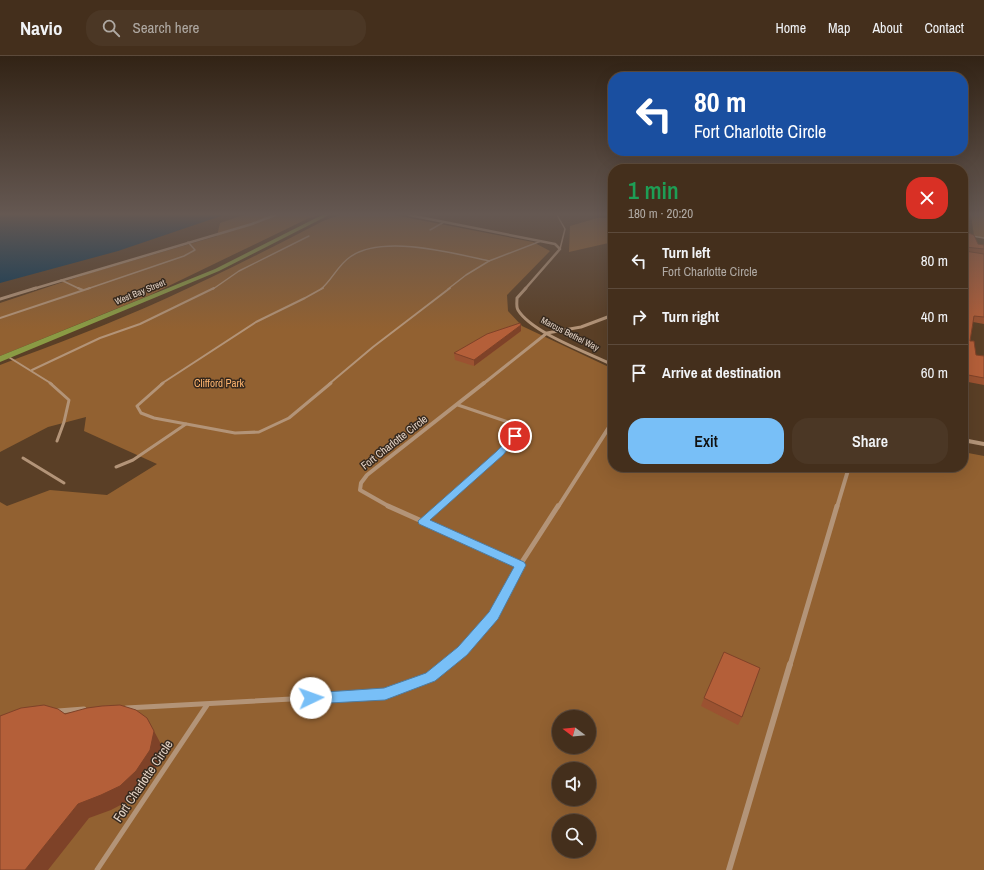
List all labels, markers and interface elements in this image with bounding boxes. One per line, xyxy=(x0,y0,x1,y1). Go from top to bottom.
search box xyxy=(86,10,366,46)
text: Navio xyxy=(20,15,62,41)
icon: search xyxy=(100,17,122,39)
text: Search here xyxy=(132,17,199,38)
text: Home xyxy=(775,19,806,37)
text: Map xyxy=(828,19,850,37)
text: About xyxy=(872,19,902,37)
text: Contact xyxy=(924,19,964,37)
text: 80 m xyxy=(694,83,746,121)
icon: left xyxy=(628,88,680,140)
text: Fort Charlotte Circle xyxy=(694,119,826,144)
text: 1 min xyxy=(628,174,679,206)
button: close xyxy=(906,177,948,219)
text: 180 m · 20:20 xyxy=(628,205,693,222)
text: Turn left xyxy=(662,242,710,263)
icon: left xyxy=(628,250,650,272)
text: 80 m xyxy=(921,250,948,271)
text: Fort Charlotte Circle xyxy=(662,263,757,280)
street label: West Bay Street xyxy=(113,276,167,308)
icon: right xyxy=(628,306,650,328)
text: Turn right xyxy=(662,306,719,327)
text: 40 m xyxy=(921,306,948,327)
street label: Marcus Bethel Way xyxy=(539,314,601,354)
icon: arrive xyxy=(628,362,650,384)
text: Arrive at destination xyxy=(662,362,781,383)
text: 60 m xyxy=(921,362,948,383)
park label: Clifford Park xyxy=(194,376,244,390)
street label: Fort Charlotte Circle xyxy=(358,412,430,472)
button: Exit xyxy=(628,418,784,464)
button: Share xyxy=(792,418,948,464)
pin xyxy=(498,419,532,453)
icon: arrive xyxy=(504,425,526,447)
position arrow xyxy=(290,677,332,719)
north arrow xyxy=(552,710,596,754)
map controls xyxy=(552,710,596,858)
street label: Fort Charlotte Circle xyxy=(109,737,177,825)
button: sound xyxy=(552,762,596,806)
button: search xyxy=(552,814,596,858)

